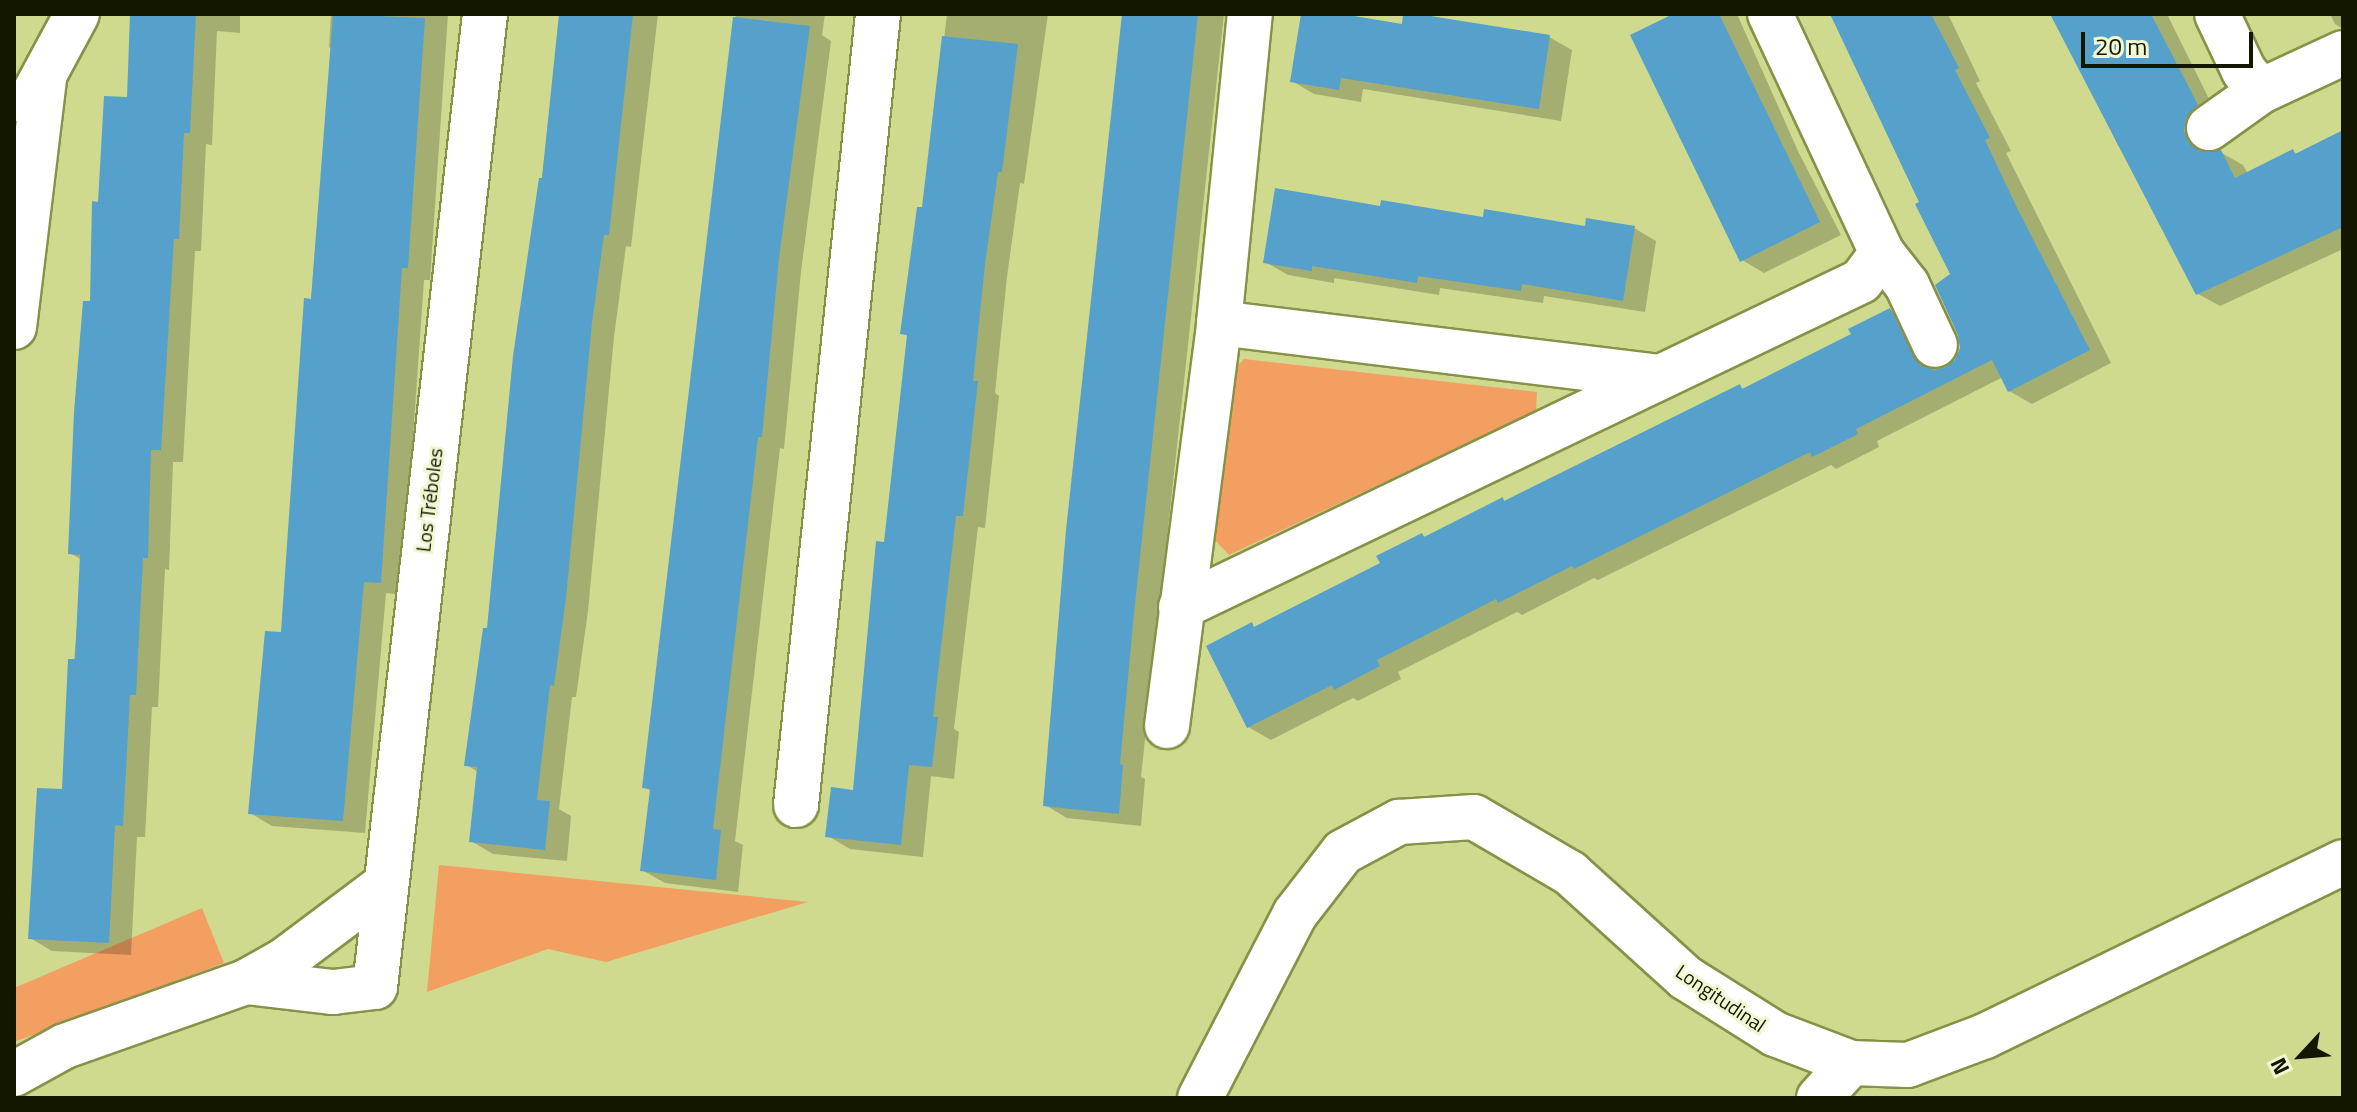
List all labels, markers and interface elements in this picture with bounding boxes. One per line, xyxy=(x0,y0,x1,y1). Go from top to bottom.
scale bar xyxy=(2085,16,2257,66)
text: 20 m xyxy=(2095,28,2147,64)
street label: Los Tréboles xyxy=(411,447,447,553)
street label: Longitudinal xyxy=(1671,959,1771,1037)
north arrow xyxy=(2261,1016,2341,1096)
text: N xyxy=(2261,1052,2298,1081)

